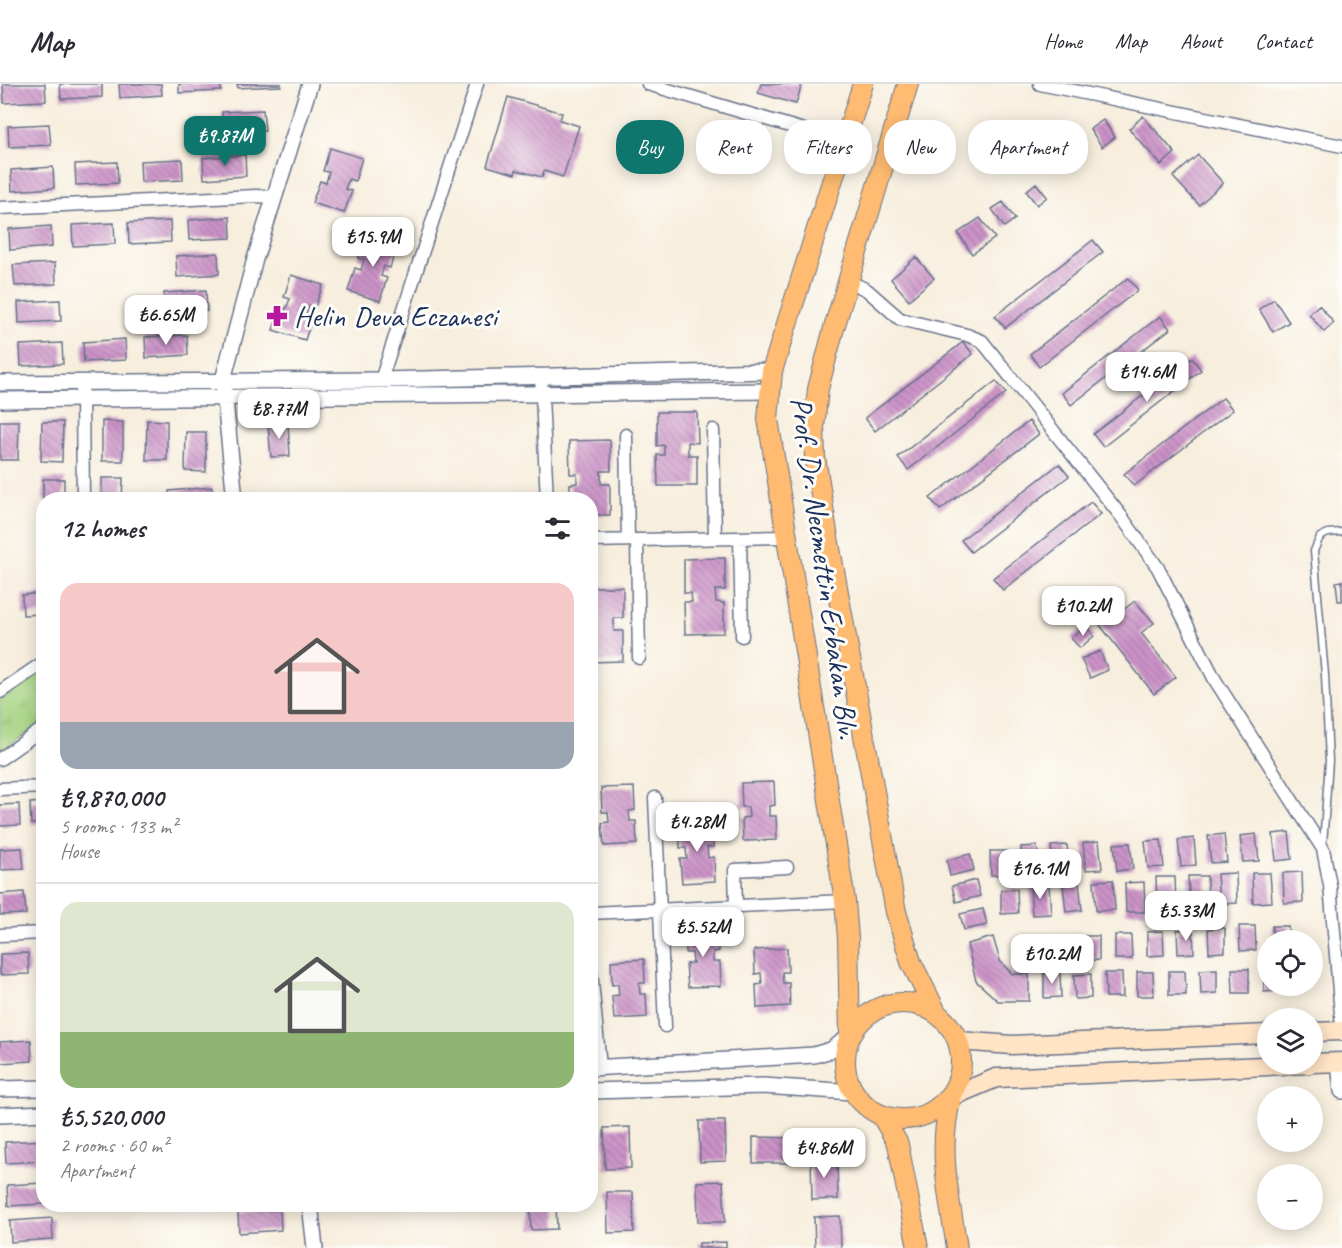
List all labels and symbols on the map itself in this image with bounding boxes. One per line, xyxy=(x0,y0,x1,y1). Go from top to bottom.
pin: ₺9.87M xyxy=(176,116,274,167)
pin: ₺15.9M xyxy=(324,217,422,268)
pin: ₺6.65M xyxy=(117,295,215,346)
place label: Helin Deva Eczanesi xyxy=(294,297,500,335)
pharmacy icon: Helin Deva Eczanesi xyxy=(265,304,289,328)
pin: ₺14.6M xyxy=(1098,352,1196,403)
pin: ₺8.77M xyxy=(230,389,328,440)
street label: Prof. Dr. Necmettin Erbakan Blv. xyxy=(782,395,868,742)
pin: ₺10.2M xyxy=(1034,586,1132,637)
pin: ₺4.28M xyxy=(648,802,746,853)
pin: ₺16.1M xyxy=(991,849,1089,900)
pin: ₺5.33M xyxy=(1137,891,1235,942)
pin: ₺5.52M xyxy=(654,907,752,958)
pin: ₺10.2M xyxy=(1003,934,1101,985)
pin: ₺4.86M xyxy=(775,1128,873,1179)

